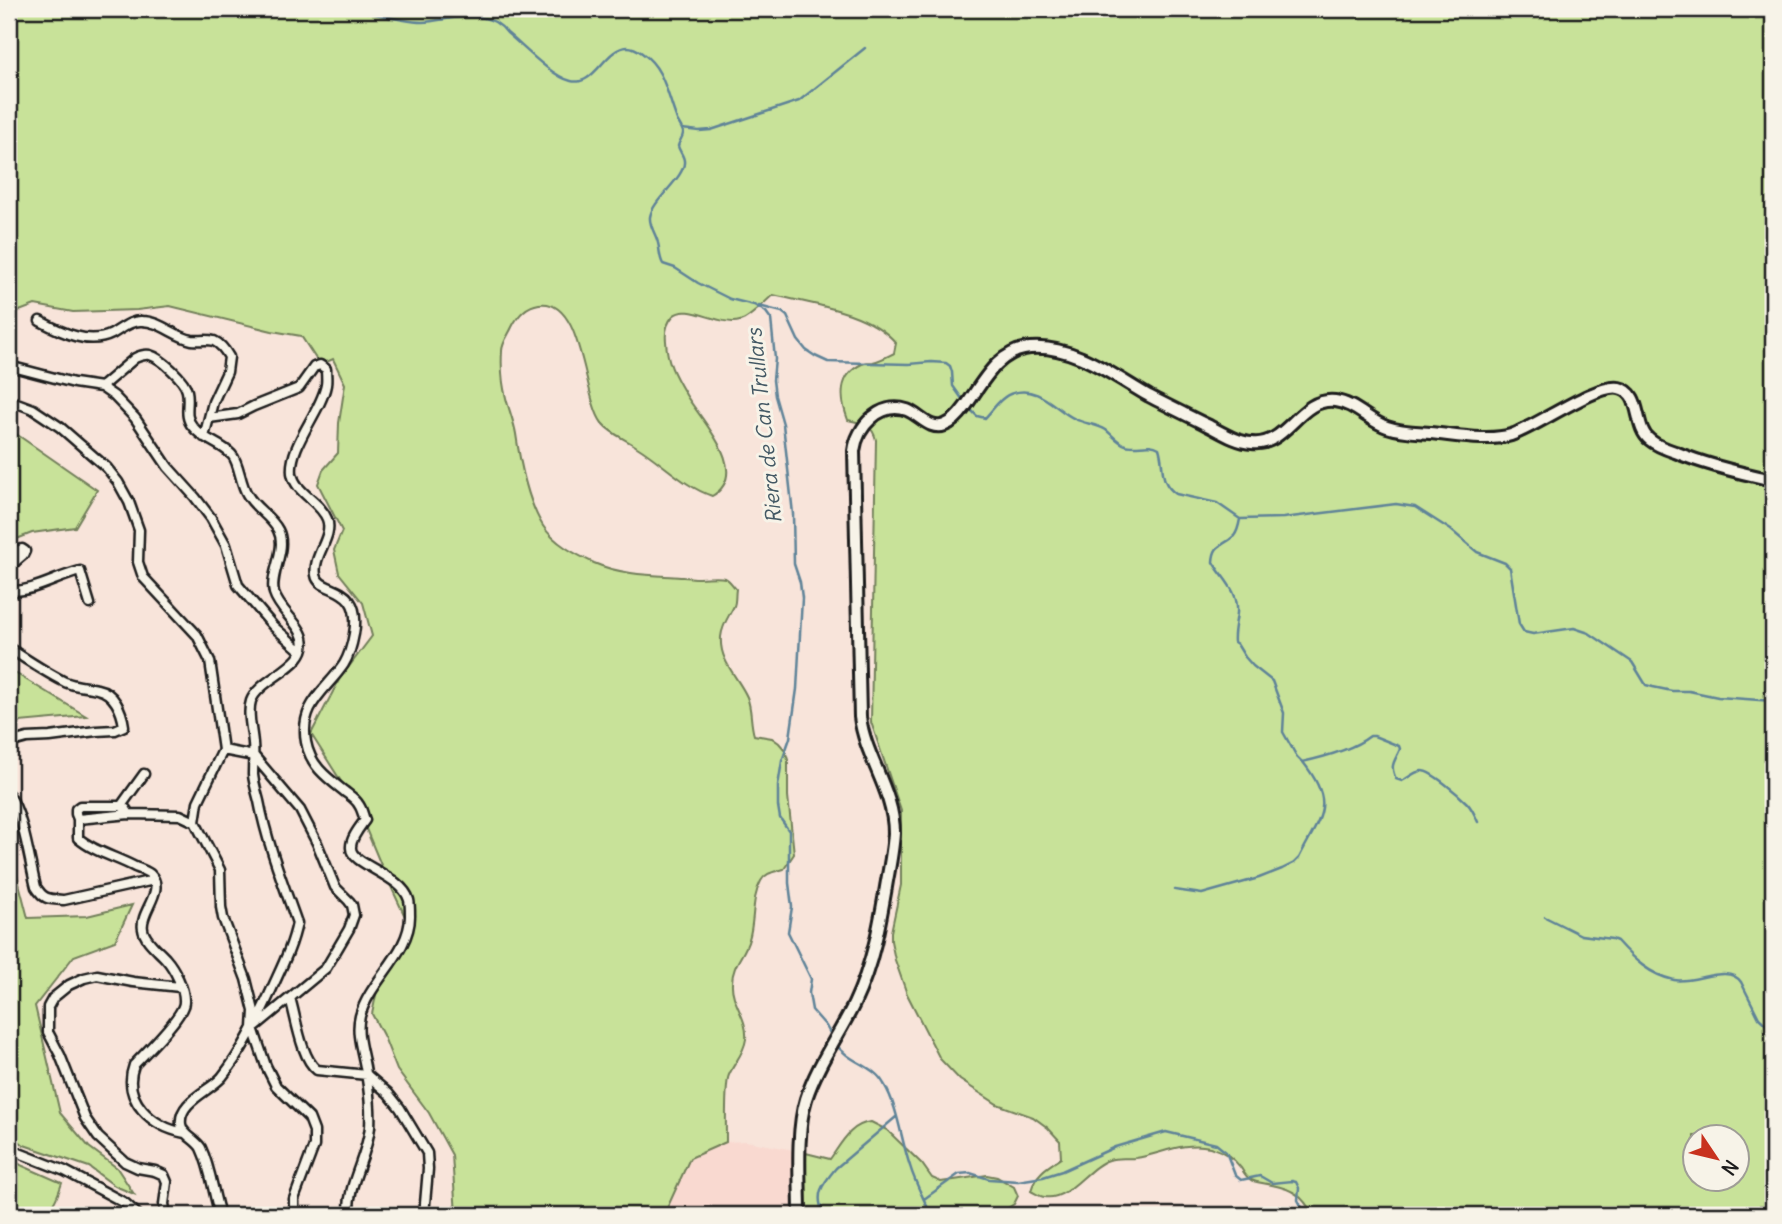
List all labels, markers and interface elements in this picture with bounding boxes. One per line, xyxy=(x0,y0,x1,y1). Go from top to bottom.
water label: Riera de Can Trullars xyxy=(740,326,788,525)
north arrow xyxy=(1680,1122,1750,1192)
text: N xyxy=(1716,1155,1744,1180)

